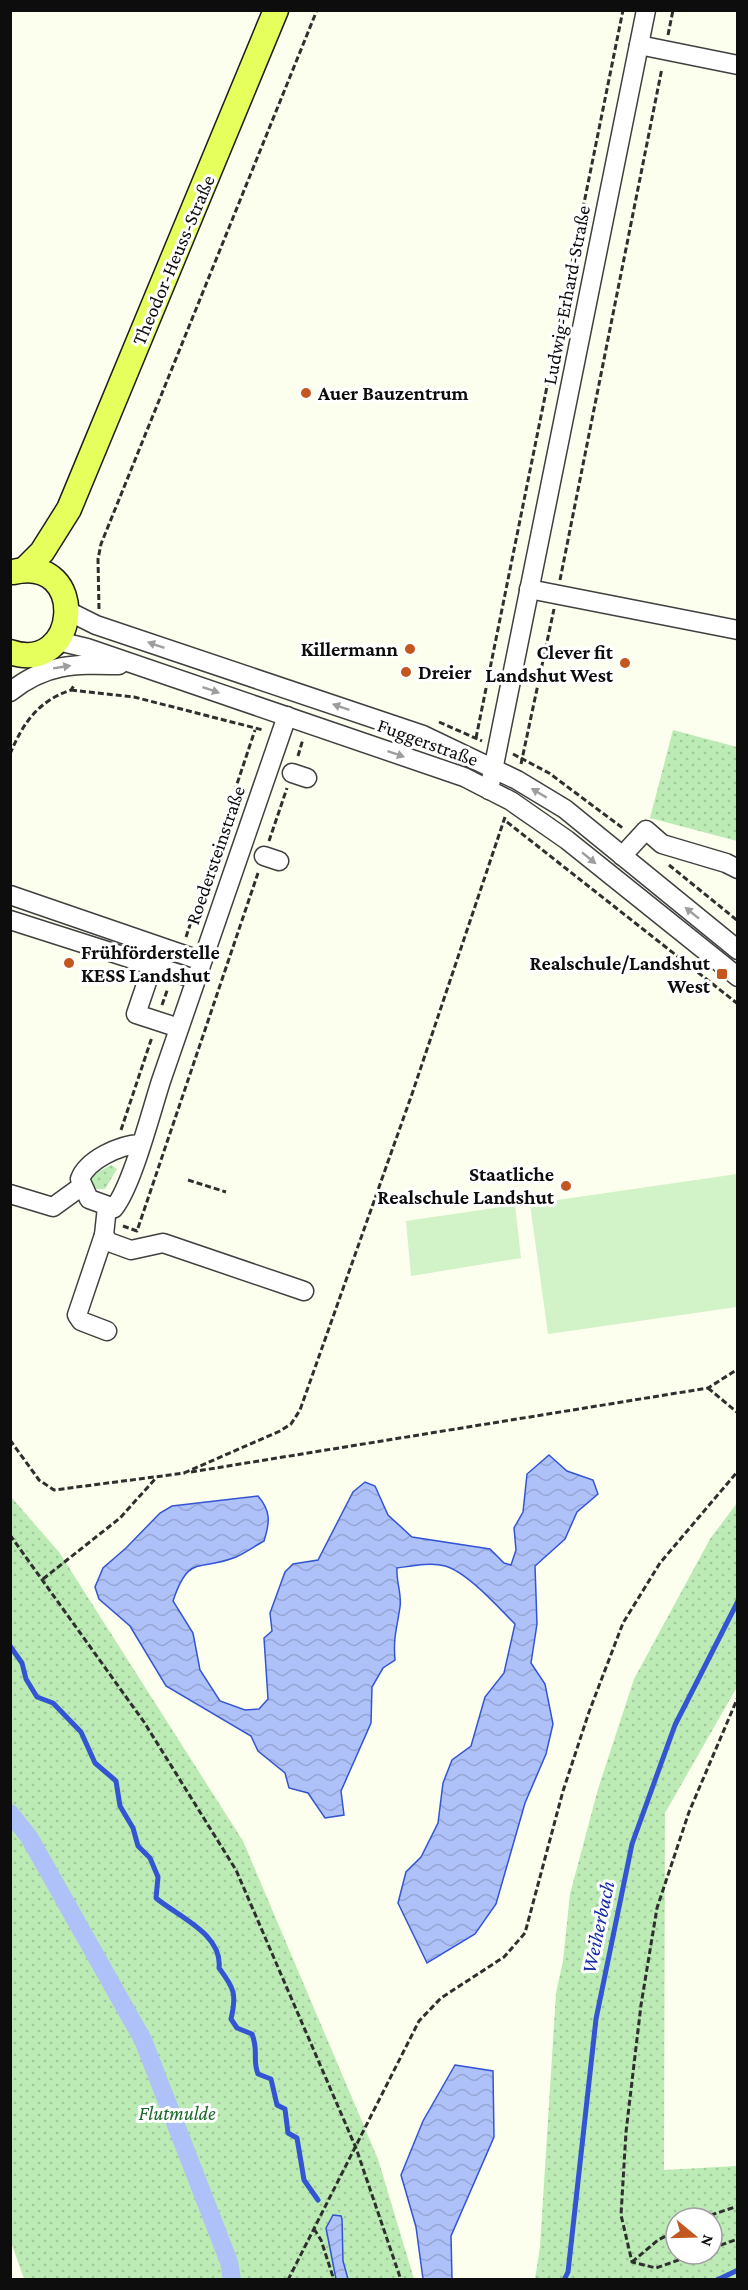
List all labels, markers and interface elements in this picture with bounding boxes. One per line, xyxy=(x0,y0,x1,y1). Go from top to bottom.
street label: Theodor-Heuss-Straße xyxy=(127,171,219,348)
street label: Ludwig-Erhard-Straße xyxy=(538,203,595,387)
place label: Auer Bauzentrum xyxy=(317,382,469,404)
marker: Auer Bauzentrum xyxy=(299,386,313,400)
place label: Killermann xyxy=(301,638,399,660)
one-way arrow xyxy=(147,640,165,649)
place label: Clever fit Landshut West xyxy=(485,641,614,686)
marker: Killermann xyxy=(403,642,417,656)
marker: Clever fit Landshut West xyxy=(618,656,632,670)
place label: Dreier xyxy=(418,661,472,683)
one-way arrow xyxy=(53,662,72,671)
marker: Dreier xyxy=(399,665,413,679)
one-way arrow xyxy=(202,686,220,696)
one-way arrow xyxy=(332,702,350,712)
street label: Fuggerstraße xyxy=(374,714,482,771)
one-way arrow xyxy=(387,749,405,759)
street label: Roedersteinstraße xyxy=(181,783,249,927)
one-way arrow xyxy=(530,788,547,798)
one-way arrow xyxy=(582,851,597,863)
one-way arrow xyxy=(684,906,700,919)
place label: Frühförderstelle KESS Landshut xyxy=(81,941,220,986)
place label: Realschule/Landshut West xyxy=(530,952,711,997)
marker: Frühförderstelle KESS Landshut xyxy=(62,956,76,970)
marker: Realschule/Landshut West xyxy=(715,967,729,981)
place label: Staatliche Realschule Landshut xyxy=(377,1163,555,1208)
marker: Staatliche Realschule Landshut xyxy=(559,1179,573,1193)
water label: Weiherbach xyxy=(576,1879,620,1975)
park label: Flutmulde xyxy=(138,2102,216,2124)
north arrow xyxy=(664,2206,724,2266)
text: N xyxy=(698,2233,718,2249)

